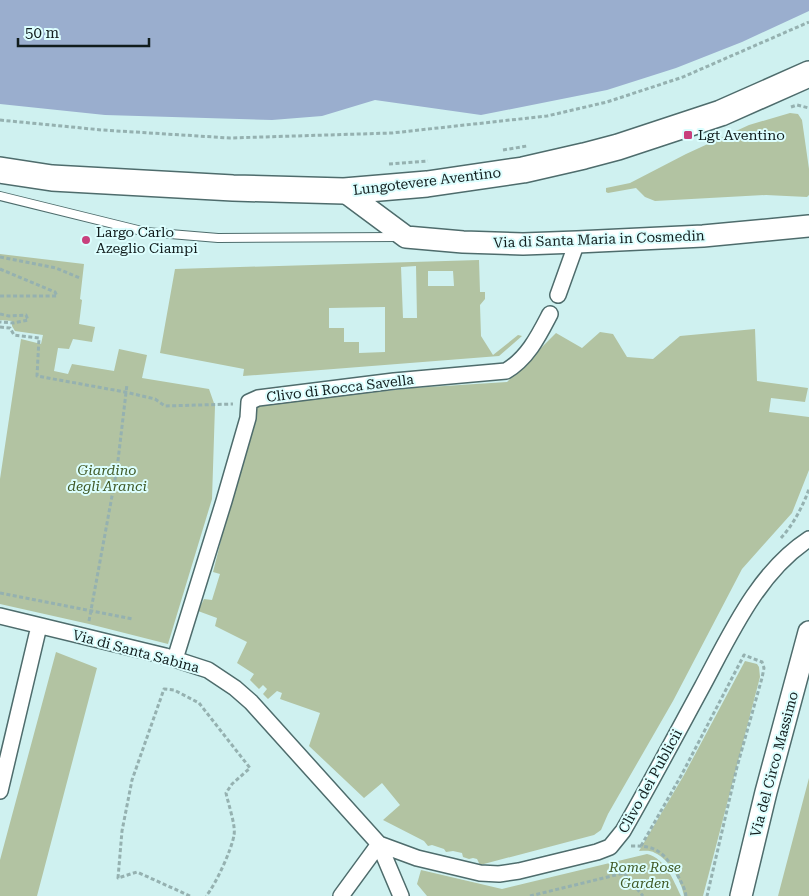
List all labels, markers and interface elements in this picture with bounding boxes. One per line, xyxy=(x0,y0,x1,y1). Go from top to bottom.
scale bar xyxy=(18,15,149,47)
text: 50 m xyxy=(25,24,60,42)
place label: Lgt Aventino xyxy=(698,127,785,143)
marker: Lgt Aventino xyxy=(682,129,694,141)
street label: Lungotevere Aventino xyxy=(352,164,502,198)
place label: Largo Carlo Azeglio Ciampi xyxy=(96,224,198,256)
street label: Via di Santa Maria in Cosmedin xyxy=(493,227,705,251)
marker: Largo Carlo Azeglio Ciampi xyxy=(80,234,92,246)
street label: Clivo di Rocca Savella xyxy=(265,371,415,405)
park label: Giardino degli Aranci xyxy=(67,462,147,494)
street label: Via di Santa Sabina xyxy=(71,626,202,676)
street label: Via del Circo Massimo xyxy=(747,690,801,838)
street label: Clivo dei Publicii xyxy=(615,726,685,836)
park label: Rome Rose Garden xyxy=(608,859,681,891)

